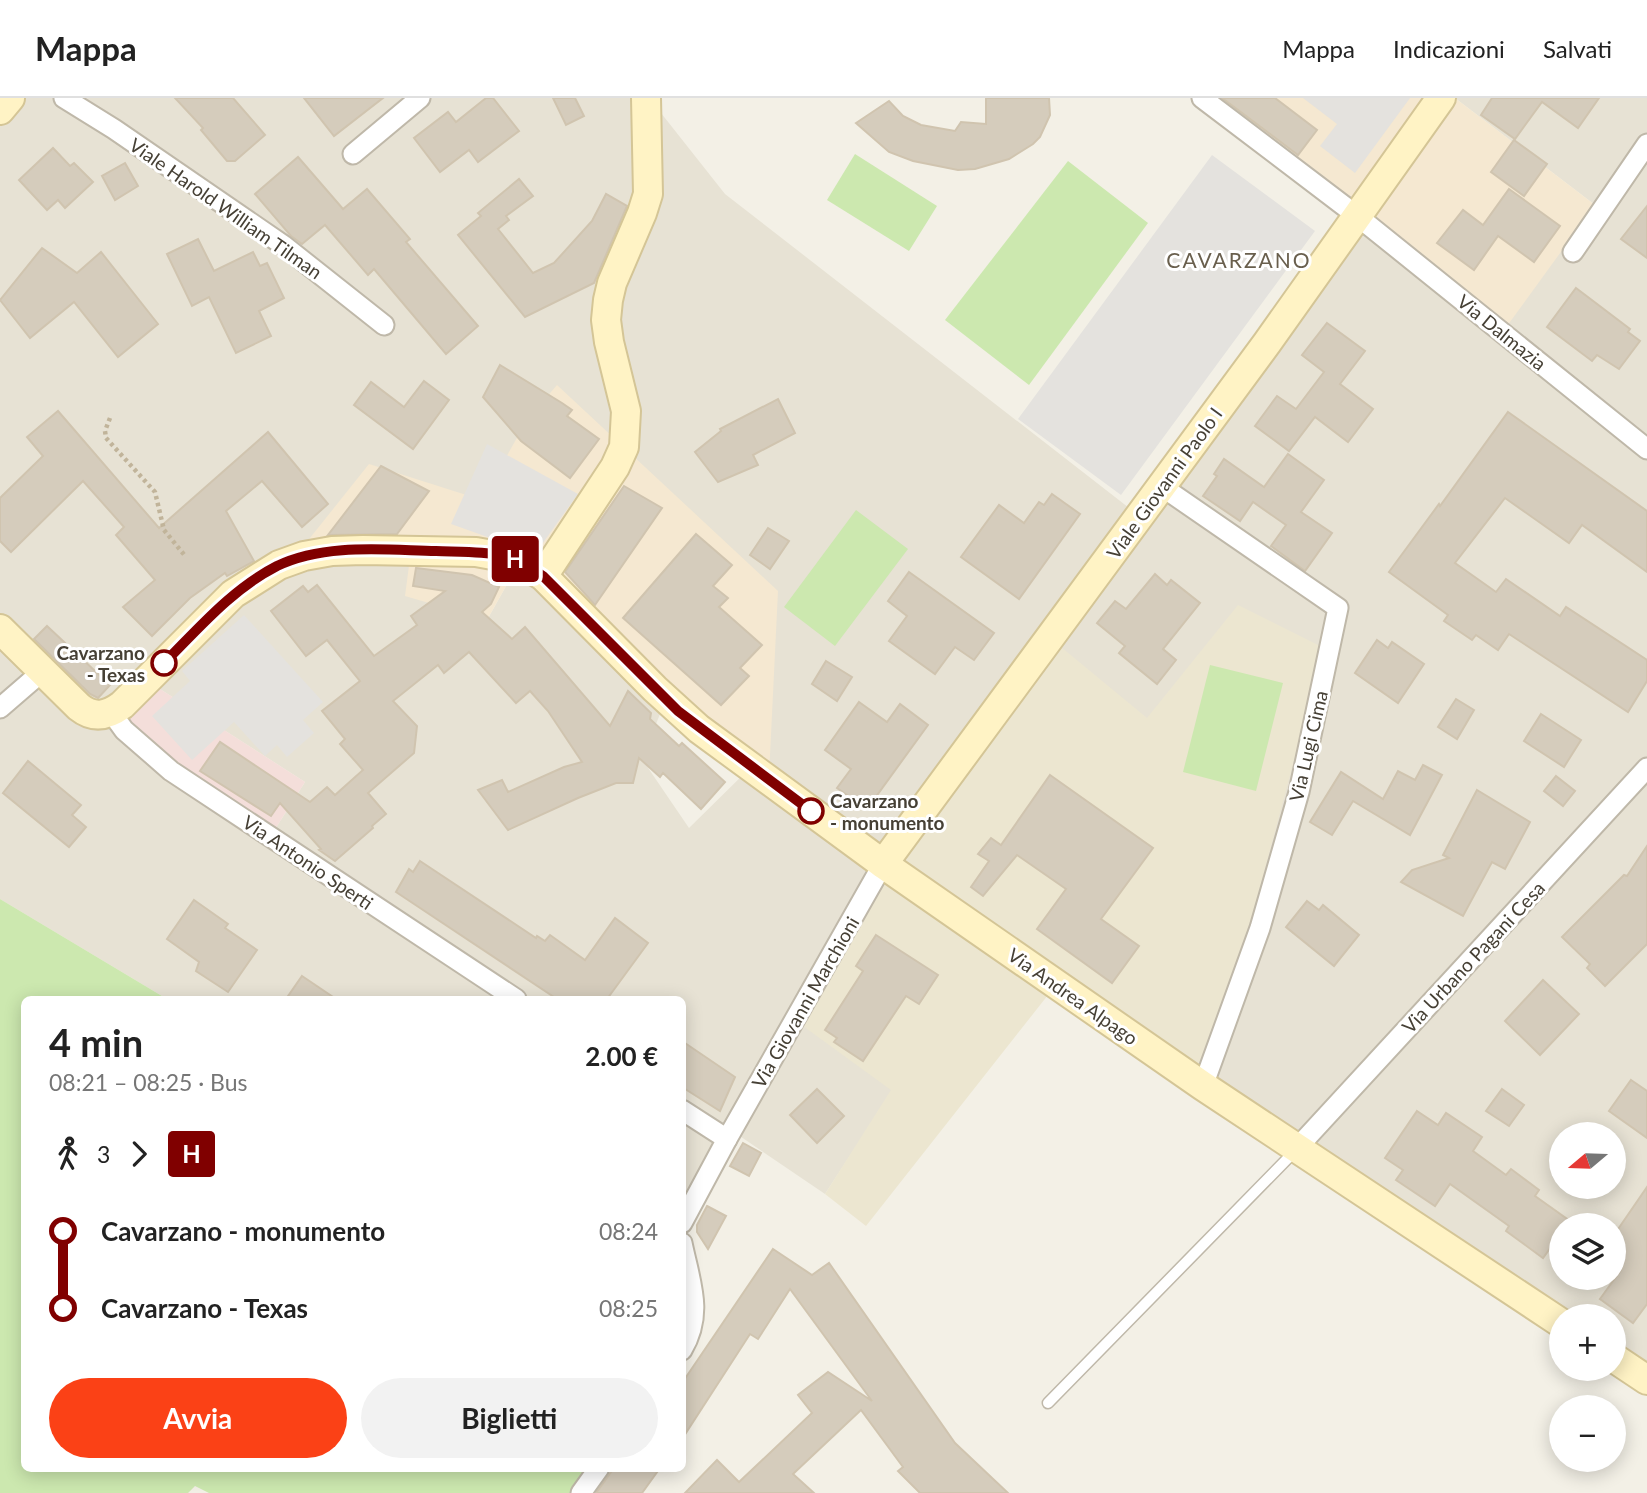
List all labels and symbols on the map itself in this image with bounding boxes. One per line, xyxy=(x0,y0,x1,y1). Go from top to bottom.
street label: Viale Harold William Tilman xyxy=(125,133,327,283)
district label: CAVARZANO xyxy=(1166,247,1312,272)
street label: Via Dalmazia xyxy=(1453,289,1551,375)
street label: Viale Giovanni Paolo I xyxy=(1101,403,1227,563)
line badge: H xyxy=(492,536,538,582)
place label: Cavarzano - Texas xyxy=(56,641,145,686)
marker: Cavarzano - Texas xyxy=(151,650,177,676)
street label: Via Lugi Cima xyxy=(1284,688,1332,804)
place label: Cavarzano - monumento xyxy=(830,789,945,834)
marker: Cavarzano - monumento xyxy=(798,798,824,824)
street label: Via Antonio Sperti xyxy=(239,810,377,914)
street label: Via Urbano Pagani Cesa xyxy=(1397,876,1549,1038)
street label: Via Giovanni Marchioni xyxy=(747,912,863,1092)
street label: Via Andrea Alpago xyxy=(1004,943,1142,1049)
north arrow xyxy=(1549,1122,1626,1199)

